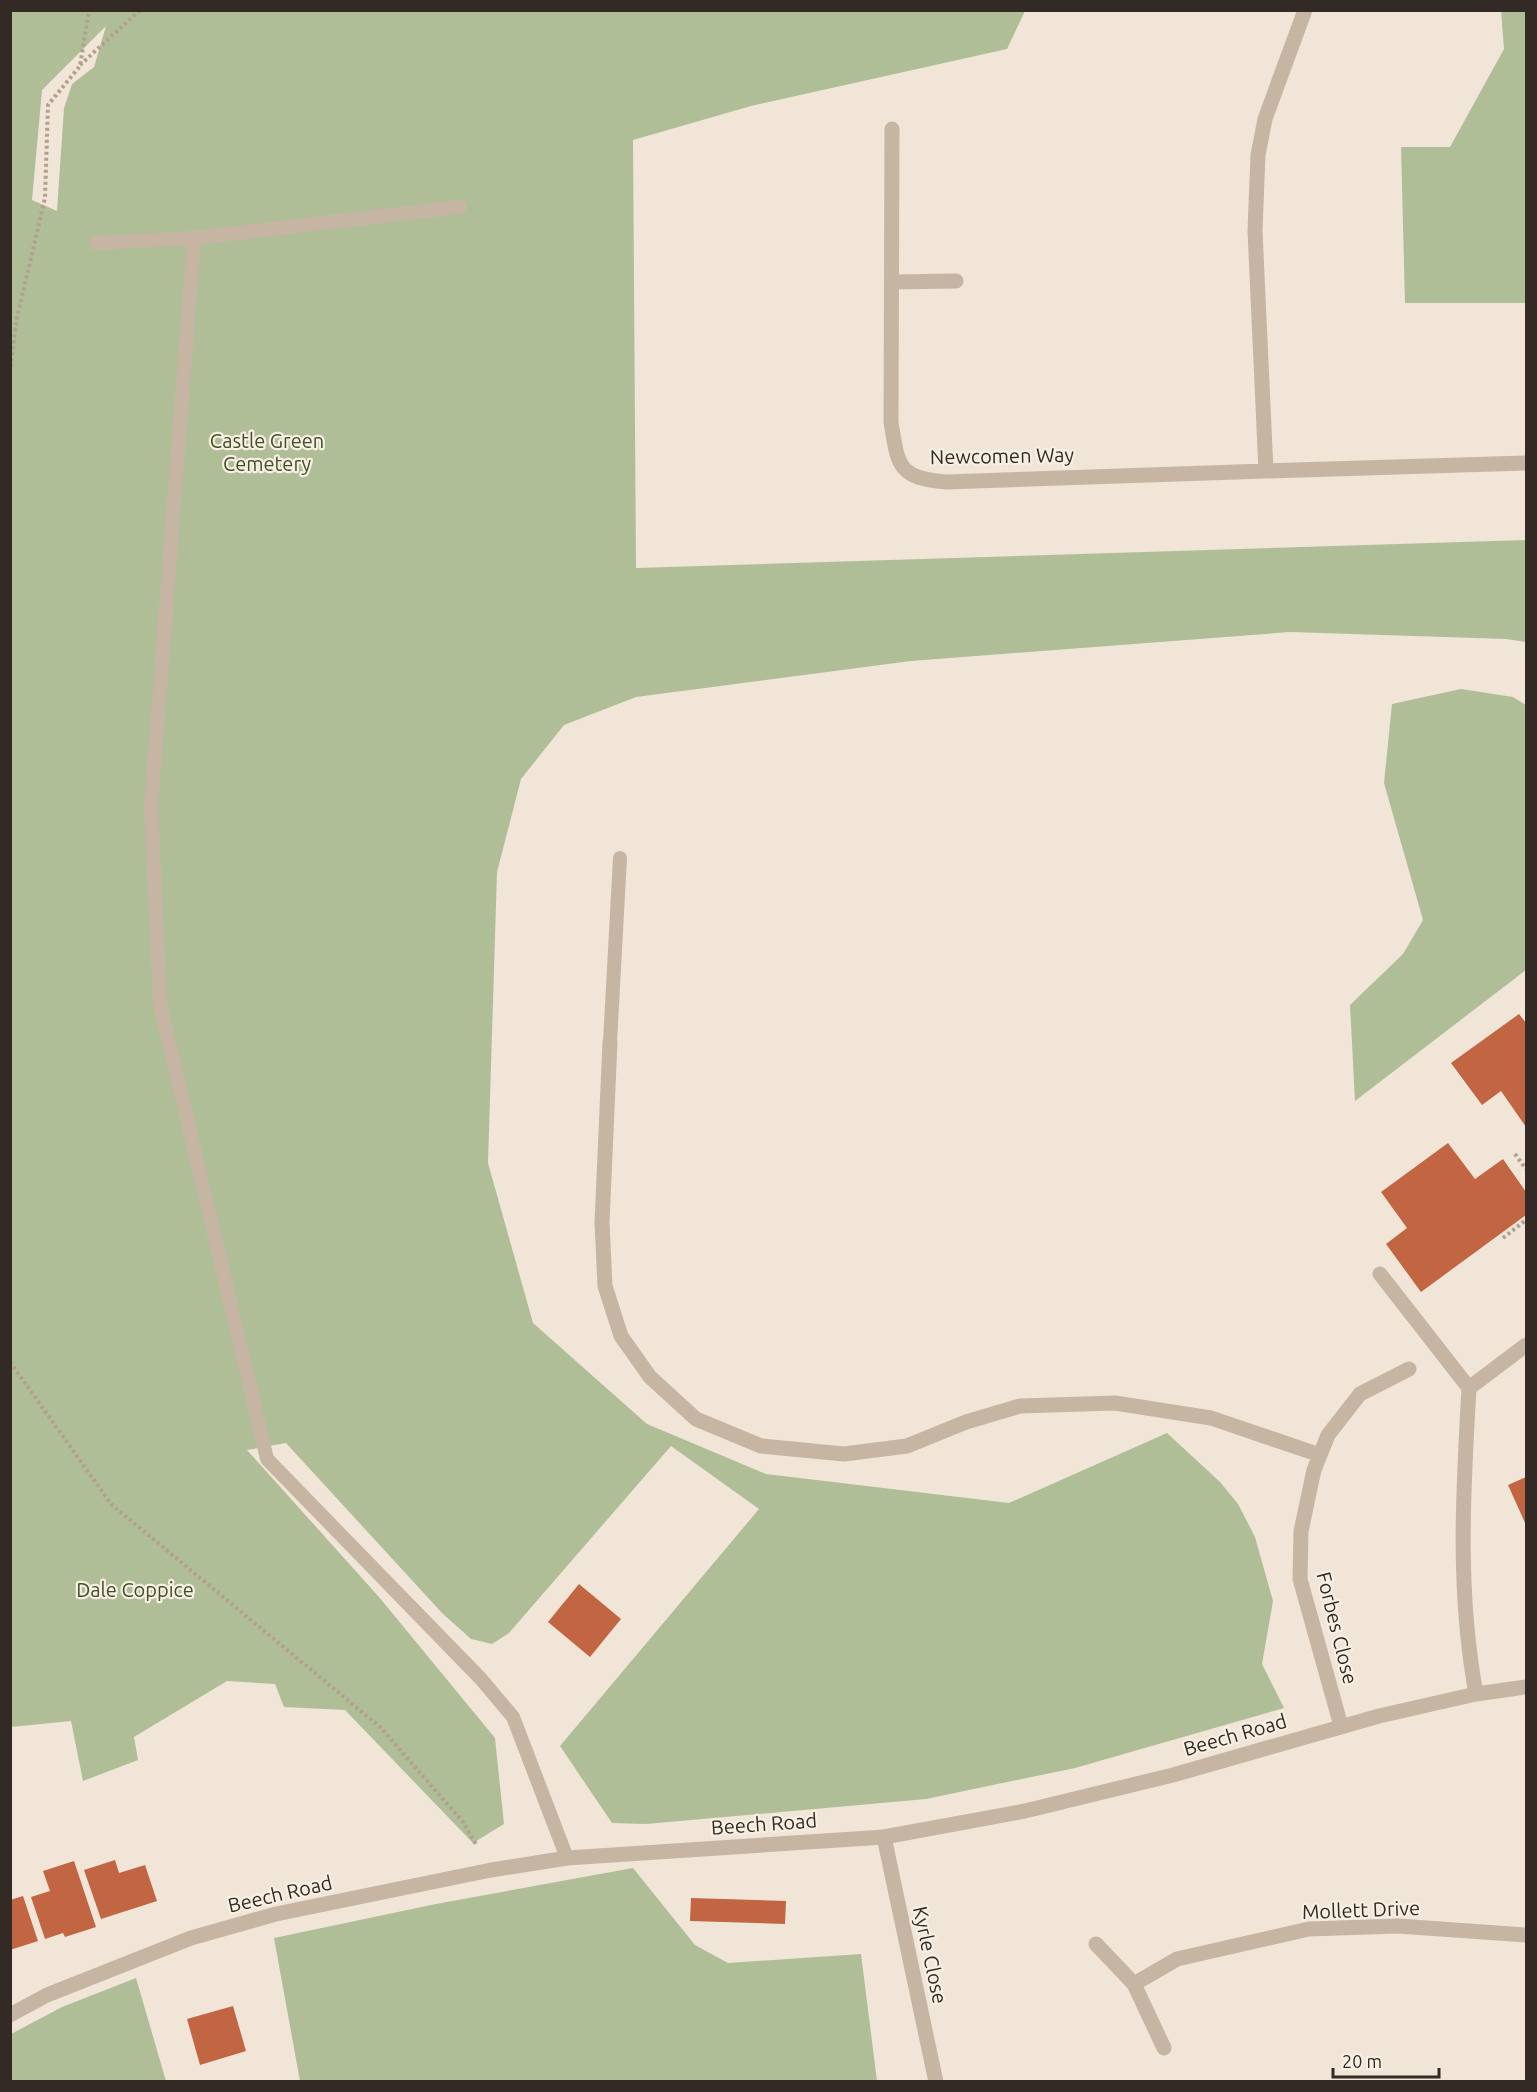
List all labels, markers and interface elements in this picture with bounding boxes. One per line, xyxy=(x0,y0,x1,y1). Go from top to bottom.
park label: Castle Green Cemetery xyxy=(210,429,324,475)
street label: Newcomen Way xyxy=(930,443,1075,468)
street label: Forbes Close xyxy=(1312,1569,1363,1686)
park label: Dale Coppice xyxy=(76,1578,194,1601)
street label: Beech Road xyxy=(1181,1709,1289,1760)
street label: Beech Road xyxy=(710,1808,818,1839)
street label: Beech Road xyxy=(226,1870,334,1917)
street label: Mollett Drive xyxy=(1302,1896,1420,1923)
street label: Kyrle Close xyxy=(909,1904,952,2006)
scale bar xyxy=(1333,2041,1440,2079)
text: 20 m xyxy=(1342,2051,1382,2071)

